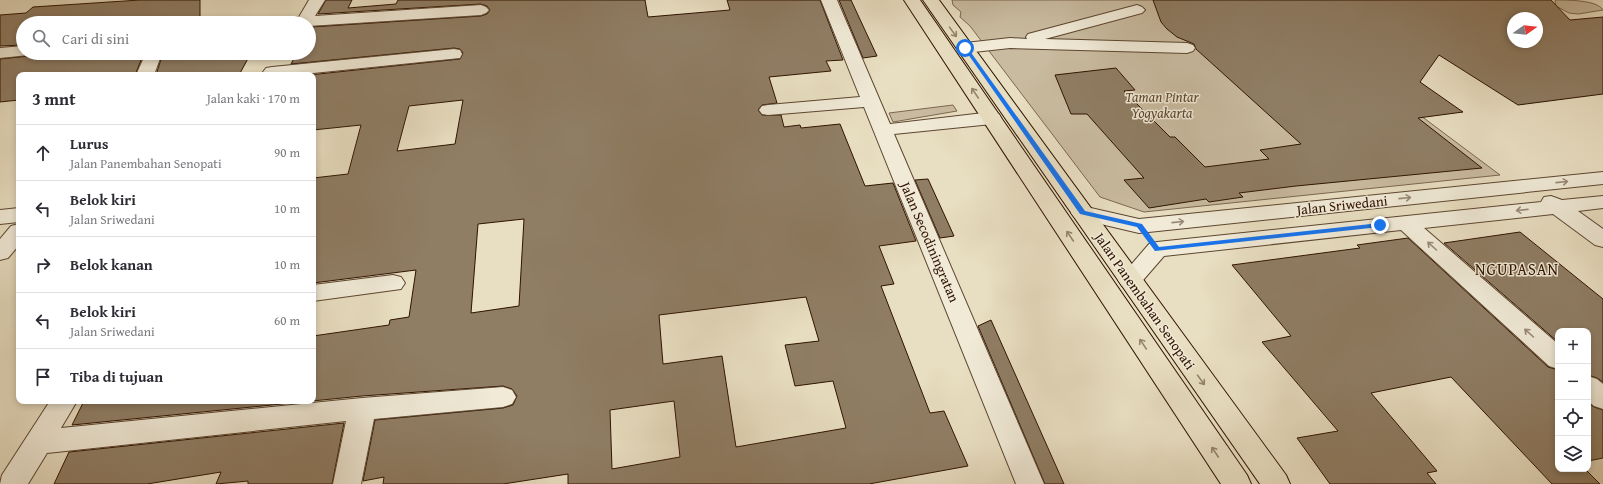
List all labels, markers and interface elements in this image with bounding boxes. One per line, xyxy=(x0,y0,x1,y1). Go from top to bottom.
north arrow xyxy=(1507,12,1543,48)
search box xyxy=(16,16,316,60)
one-way arrow xyxy=(949,26,957,37)
icon: search xyxy=(30,27,52,49)
text: Cari di sini xyxy=(62,28,129,49)
route start xyxy=(956,39,974,57)
text: 3 mnt xyxy=(32,86,76,111)
one-way arrow xyxy=(970,87,978,99)
park label: Taman Pintar Yogyakarta xyxy=(1125,87,1200,123)
text: Jalan kaki · 170 m xyxy=(207,89,300,108)
text: Lurus xyxy=(70,133,108,154)
icon: ahead xyxy=(32,142,54,164)
text: 90 m xyxy=(274,143,300,162)
text: Jalan Panembahan Senopati xyxy=(70,154,222,173)
street label: Jalan Secodiningratan xyxy=(895,177,964,305)
one-way arrow xyxy=(1555,179,1568,186)
text: Belok kiri xyxy=(70,189,136,210)
street label: Jalan Sriwedani xyxy=(1294,190,1388,220)
one-way arrow xyxy=(1398,195,1411,202)
icon: left xyxy=(32,198,54,220)
text: 10 m xyxy=(274,199,300,218)
one-way arrow xyxy=(1516,207,1529,214)
text: Jalan Sriwedani xyxy=(70,210,155,229)
route end xyxy=(1371,216,1389,234)
one-way arrow xyxy=(1171,218,1184,225)
street label: Jalan Panembahan Senopati xyxy=(1089,227,1200,374)
one-way arrow xyxy=(1066,230,1074,241)
one-way arrow xyxy=(1427,242,1437,251)
icon: right xyxy=(32,254,54,276)
text: Belok kanan xyxy=(70,254,153,275)
text: 10 m xyxy=(274,255,300,274)
district label: NGUPASAN xyxy=(1475,257,1559,281)
text: Belok kiri xyxy=(70,301,136,322)
icon: left xyxy=(32,310,54,332)
text: 60 m xyxy=(274,311,300,330)
text: Jalan Sriwedani xyxy=(70,322,155,341)
one-way arrow xyxy=(1524,328,1534,338)
map controls xyxy=(1555,328,1591,472)
button: + xyxy=(1555,328,1591,364)
one-way arrow xyxy=(1139,338,1147,349)
button: − xyxy=(1555,364,1591,400)
icon: arrive xyxy=(32,366,54,388)
text: Tiba di tujuan xyxy=(70,366,163,387)
one-way arrow xyxy=(1197,374,1205,385)
button: locate xyxy=(1555,400,1591,436)
button: layers xyxy=(1555,436,1591,472)
one-way arrow xyxy=(1211,446,1219,457)

